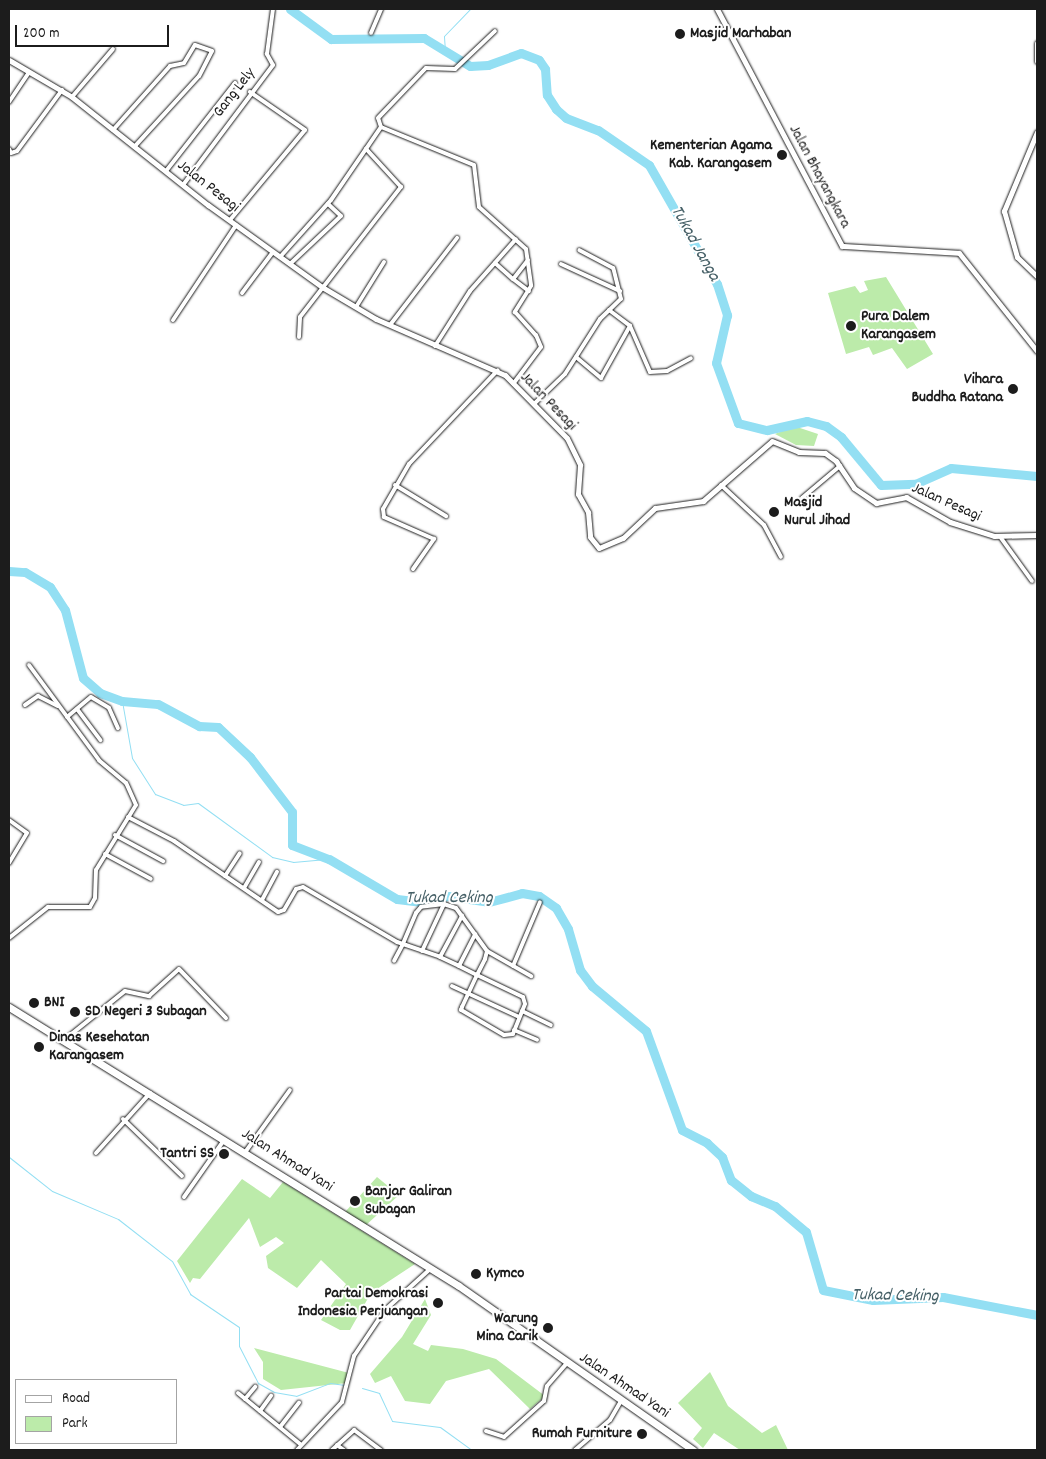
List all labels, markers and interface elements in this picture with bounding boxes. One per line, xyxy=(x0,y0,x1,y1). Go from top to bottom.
scale bar xyxy=(18,15,171,47)
text: 200 m xyxy=(23,23,60,45)
place label: Masjid Marhaban xyxy=(690,24,791,44)
marker: Masjid Marhaban xyxy=(674,28,686,40)
street label: Gang Lely xyxy=(210,64,260,122)
street label: Jalan Bhayangkara xyxy=(784,122,854,232)
place label: Kementerian Agama Kab. Karangasem xyxy=(650,136,772,174)
marker: Kementerian Agama Kab. Karangasem xyxy=(776,149,788,161)
street label: Jalan Pesagi xyxy=(173,157,243,217)
water label: Tukad Janga xyxy=(664,202,724,286)
place label: Pura Dalem Karangasem xyxy=(861,307,936,345)
marker: Pura Dalem Karangasem xyxy=(845,320,857,332)
street label: Jalan Pesagi xyxy=(515,369,581,435)
place label: Vihara Buddha Ratana xyxy=(911,370,1003,408)
marker: Vihara Buddha Ratana xyxy=(1007,383,1019,395)
street label: Jalan Pesagi xyxy=(908,479,984,527)
place label: Masjid Nurul Jihad xyxy=(784,493,850,531)
marker: Masjid Nurul Jihad xyxy=(768,506,780,518)
water label: Tukad Ceking xyxy=(405,888,493,910)
place label: BNI xyxy=(44,993,64,1013)
marker: BNI xyxy=(28,997,40,1009)
place label: SD Negeri 3 Subagan xyxy=(85,1002,207,1022)
marker: SD Negeri 3 Subagan xyxy=(69,1006,81,1018)
place label: Dinas Kesehatan Karangasem xyxy=(49,1028,149,1066)
marker: Dinas Kesehatan Karangasem xyxy=(33,1041,45,1053)
street label: Jalan Ahmad Yani xyxy=(237,1125,337,1197)
place label: Tantri SS xyxy=(160,1144,214,1164)
marker: Tantri SS xyxy=(218,1148,230,1160)
place label: Banjar Galiran Subagan xyxy=(365,1182,452,1220)
marker: Banjar Galiran Subagan xyxy=(349,1195,361,1207)
place label: Kymco xyxy=(486,1264,524,1284)
marker: Kymco xyxy=(470,1268,482,1280)
place label: Partai Demokrasi Indonesia Perjuangan xyxy=(298,1284,428,1322)
water label: Tukad Ceking xyxy=(851,1285,939,1309)
marker: Partai Demokrasi Indonesia Perjuangan xyxy=(432,1297,444,1309)
place label: Warung Mina Carik xyxy=(476,1309,538,1347)
marker: Warung Mina Carik xyxy=(542,1322,554,1334)
street label: Jalan Ahmad Yani xyxy=(575,1349,673,1423)
legend xyxy=(15,1379,178,1444)
text: Road xyxy=(62,1388,90,1410)
text: Park xyxy=(62,1413,88,1435)
place label: Rumah Furniture xyxy=(532,1424,632,1444)
marker: Rumah Furniture xyxy=(636,1428,648,1440)

